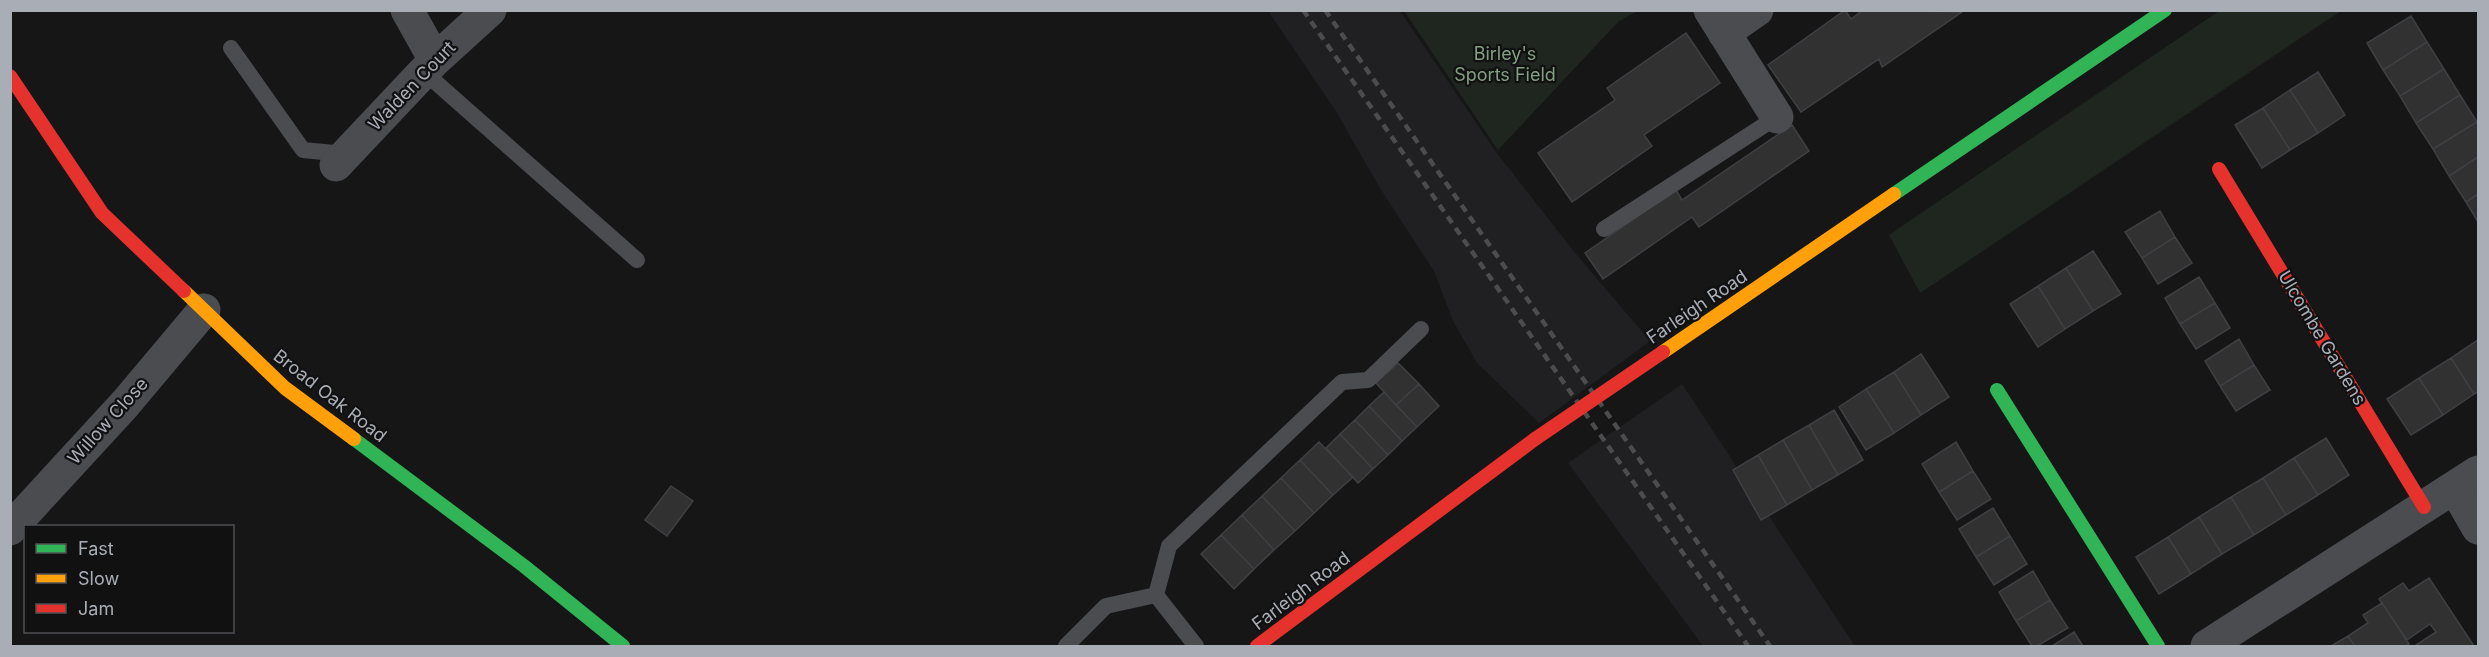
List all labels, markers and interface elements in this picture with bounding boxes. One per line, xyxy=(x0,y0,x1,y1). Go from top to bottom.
street label: Walden Court xyxy=(364,37,460,135)
park label: Birley's Sports Field xyxy=(1454,43,1556,85)
street label: Farleigh Road xyxy=(1642,265,1751,348)
street label: Ulcombe Gardens xyxy=(2274,267,2371,409)
street label: Broad Oak Road xyxy=(270,345,391,446)
street label: Willow Close xyxy=(63,373,152,468)
legend xyxy=(24,525,234,633)
text: Fast xyxy=(78,538,114,559)
street label: Farleigh Road xyxy=(1248,547,1354,634)
text: Slow xyxy=(78,568,119,589)
text: Jam xyxy=(78,598,114,619)

